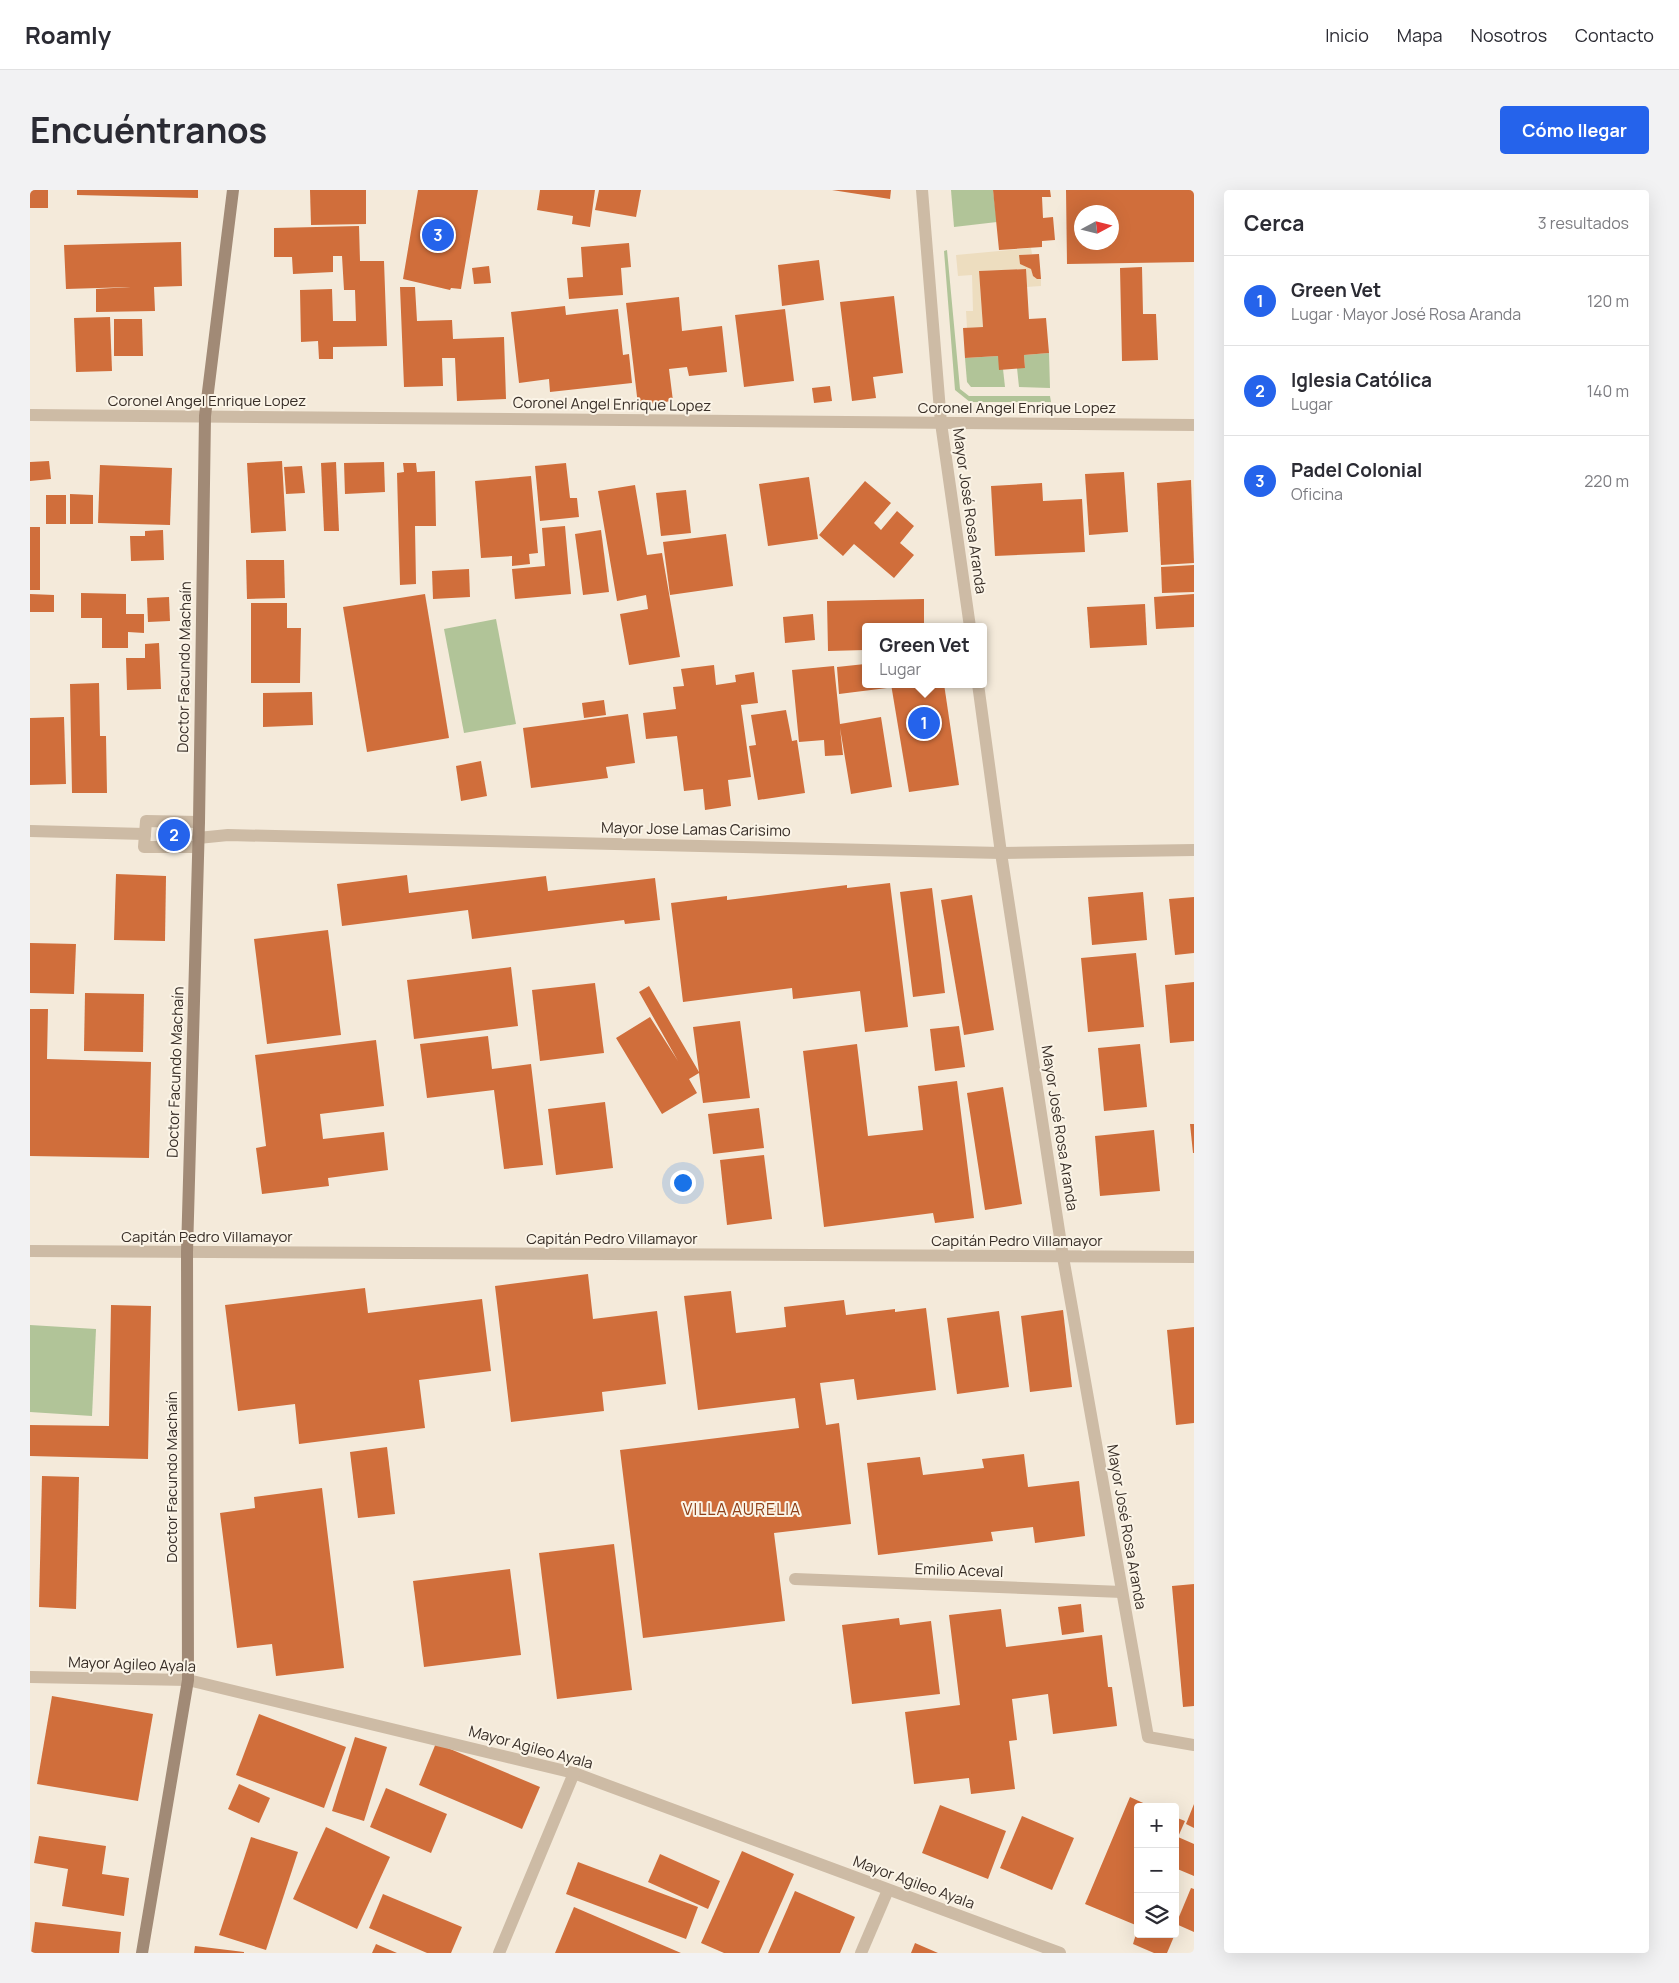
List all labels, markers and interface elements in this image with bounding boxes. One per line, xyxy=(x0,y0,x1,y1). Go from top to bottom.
text: Roamly xyxy=(25,18,111,51)
text: Inicio xyxy=(1325,23,1369,47)
text: Mapa xyxy=(1397,23,1443,47)
text: Nosotros xyxy=(1471,23,1547,47)
text: Contacto xyxy=(1575,23,1654,47)
text: Encuéntranos xyxy=(30,106,267,154)
button: Cómo llegar xyxy=(1500,106,1649,154)
north arrow xyxy=(1074,205,1119,250)
text: Cerca xyxy=(1244,209,1304,237)
text: 3 resultados xyxy=(1538,212,1629,234)
pin: 3 xyxy=(422,216,454,254)
text: Green Vet xyxy=(1291,277,1381,303)
text: 1 xyxy=(1256,290,1264,312)
text: 120 m xyxy=(1587,290,1629,312)
text: Lugar · Mayor José Rosa Aranda xyxy=(1291,303,1521,325)
text: Iglesia Católica xyxy=(1291,367,1432,393)
text: 2 xyxy=(1255,380,1265,402)
text: 140 m xyxy=(1587,380,1629,402)
street label: Coronel Angel Enrique Lopez xyxy=(108,390,306,411)
street label: Coronel Angel Enrique Lopez xyxy=(513,392,711,416)
text: Lugar xyxy=(1291,393,1333,415)
street label: Coronel Angel Enrique Lopez xyxy=(918,397,1116,418)
street label: Mayor José Rosa Aranda xyxy=(948,427,992,595)
text: Padel Colonial xyxy=(1291,457,1422,483)
text: 3 xyxy=(1255,470,1265,492)
text: 220 m xyxy=(1584,470,1629,492)
text: Oficina xyxy=(1291,483,1343,505)
street label: Doctor Facundo Machaín xyxy=(172,581,196,753)
popup xyxy=(862,623,987,688)
text: Green Vet xyxy=(879,632,970,658)
text: Lugar xyxy=(879,658,921,680)
pin: 1 xyxy=(908,704,940,742)
pin: 2 xyxy=(158,816,190,854)
street label: Mayor Jose Lamas Carisimo xyxy=(601,817,791,841)
street label: Doctor Facundo Machaín xyxy=(162,986,188,1158)
street label: Mayor José Rosa Aranda xyxy=(1037,1044,1083,1212)
your location xyxy=(670,1170,696,1196)
street label: Capitán Pedro Villamayor xyxy=(121,1226,293,1247)
street label: Capitán Pedro Villamayor xyxy=(526,1228,698,1249)
street label: Capitán Pedro Villamayor xyxy=(931,1230,1103,1251)
street label: Doctor Facundo Machaín xyxy=(161,1391,182,1563)
street label: Mayor José Rosa Aranda xyxy=(1102,1443,1152,1611)
district label: VILLA AURELIA xyxy=(683,1498,801,1520)
street label: Emilio Aceval xyxy=(914,1558,1004,1582)
street label: Mayor Agileo Ayala xyxy=(68,1651,196,1677)
street label: Mayor Agileo Ayala xyxy=(466,1720,596,1774)
map controls xyxy=(1134,1803,1179,1938)
button: + xyxy=(1134,1803,1179,1848)
button: − xyxy=(1134,1848,1179,1893)
street label: Mayor Agileo Ayala xyxy=(850,1850,978,1914)
button: layers xyxy=(1134,1893,1179,1938)

